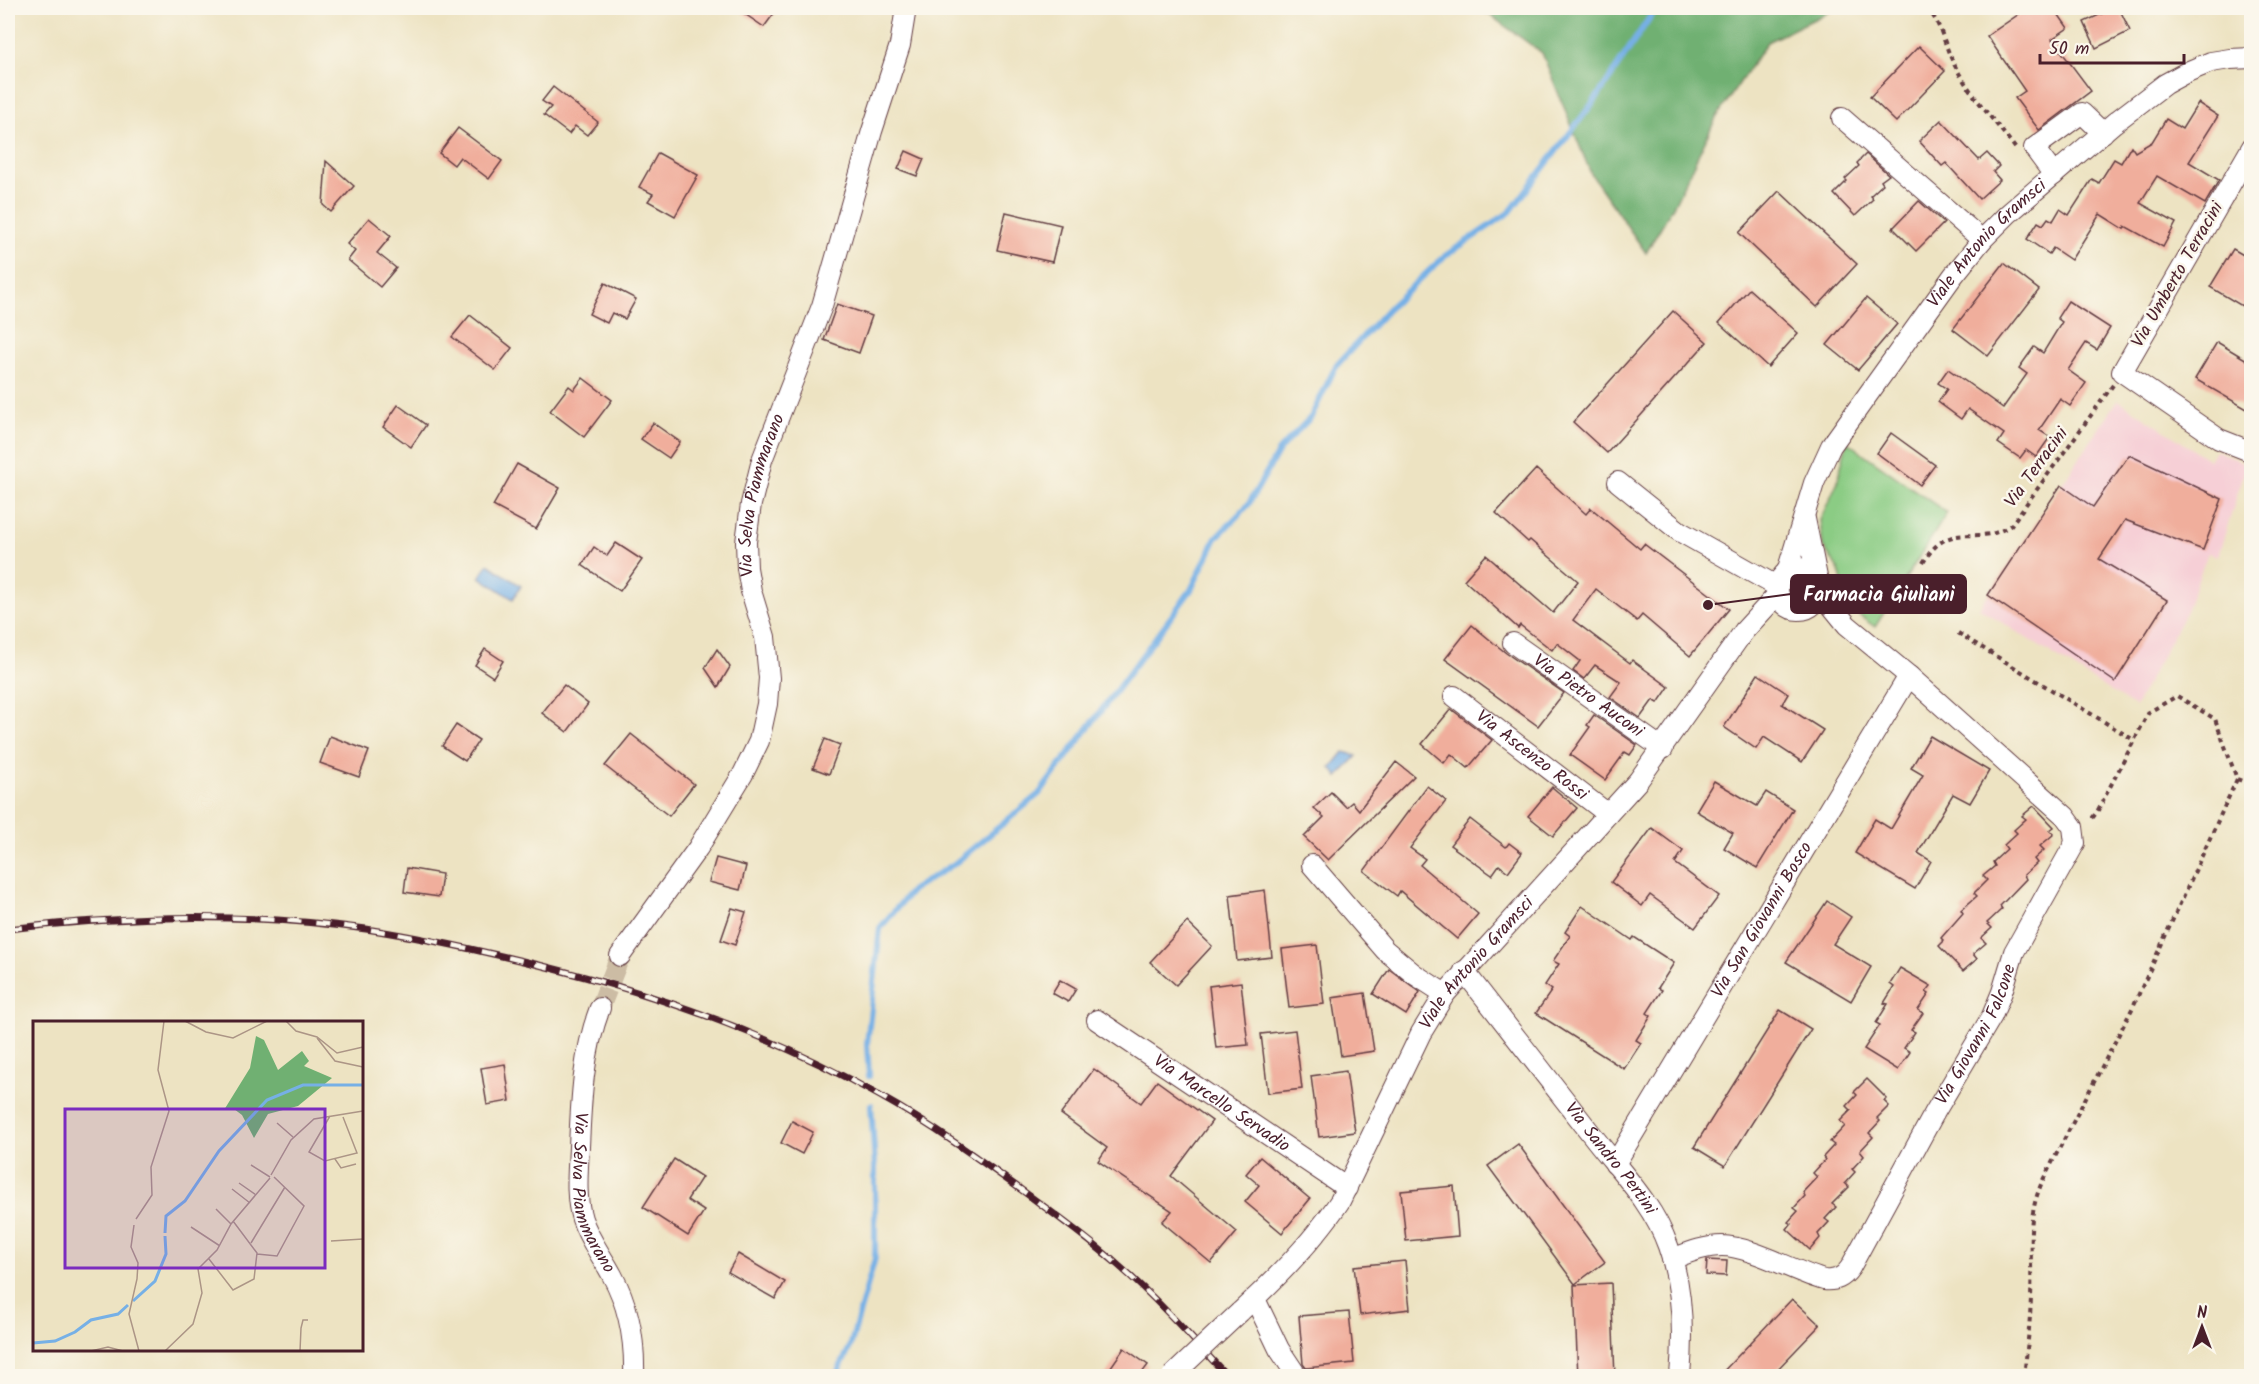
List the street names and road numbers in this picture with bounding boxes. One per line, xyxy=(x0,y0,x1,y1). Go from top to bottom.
street label: Viale Antonio Gramsci xyxy=(1920,172,2054,314)
street label: Via Umberto Terracini xyxy=(2124,196,2232,354)
street label: Via Selva Piammarano xyxy=(731,409,793,579)
street label: Via Terracini xyxy=(1998,421,2077,514)
street label: Via Pietro Auconi xyxy=(1527,647,1650,746)
street label: Via Ascenzo Rossi xyxy=(1469,703,1595,809)
street label: Via San Giovanni Bosco xyxy=(1704,836,1820,1004)
street label: Viale Antonio Gramsci xyxy=(1412,889,1542,1035)
street label: Via Giovanni Falcone xyxy=(1928,961,2024,1111)
street label: Via Marcello Servadio xyxy=(1147,1047,1296,1160)
street label: Via Sandro Pertini xyxy=(1557,1096,1665,1221)
street label: Via Selva Piammarano xyxy=(563,1112,623,1279)

